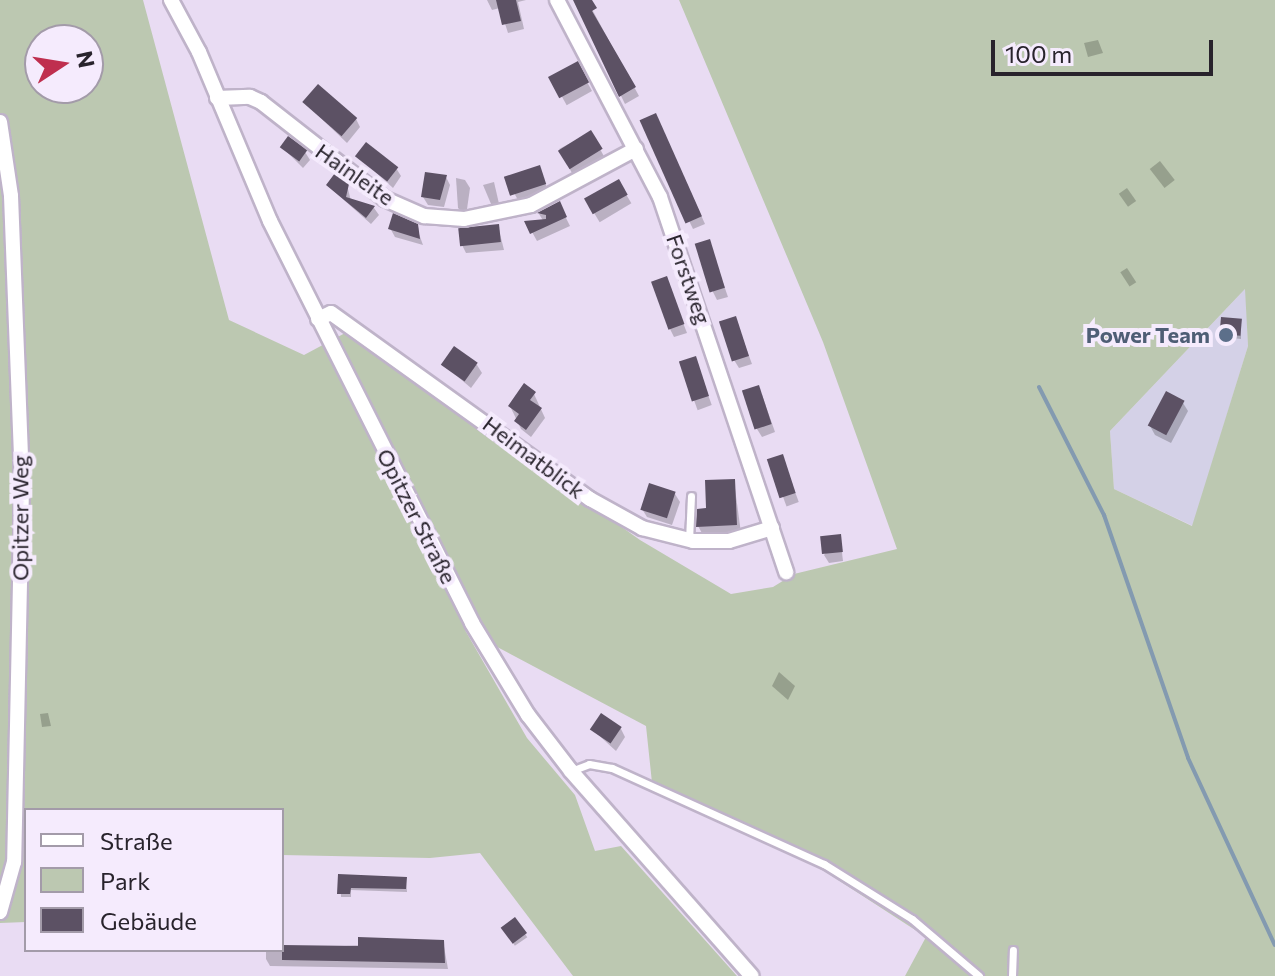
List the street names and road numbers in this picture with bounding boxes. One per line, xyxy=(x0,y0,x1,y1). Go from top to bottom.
street label: Hainleite xyxy=(311,138,399,210)
street label: Forstweg xyxy=(661,231,717,327)
street label: Heimatblick xyxy=(478,410,590,504)
street label: Opitzer Straße xyxy=(372,444,462,588)
street label: Opitzer Weg xyxy=(7,455,33,581)

